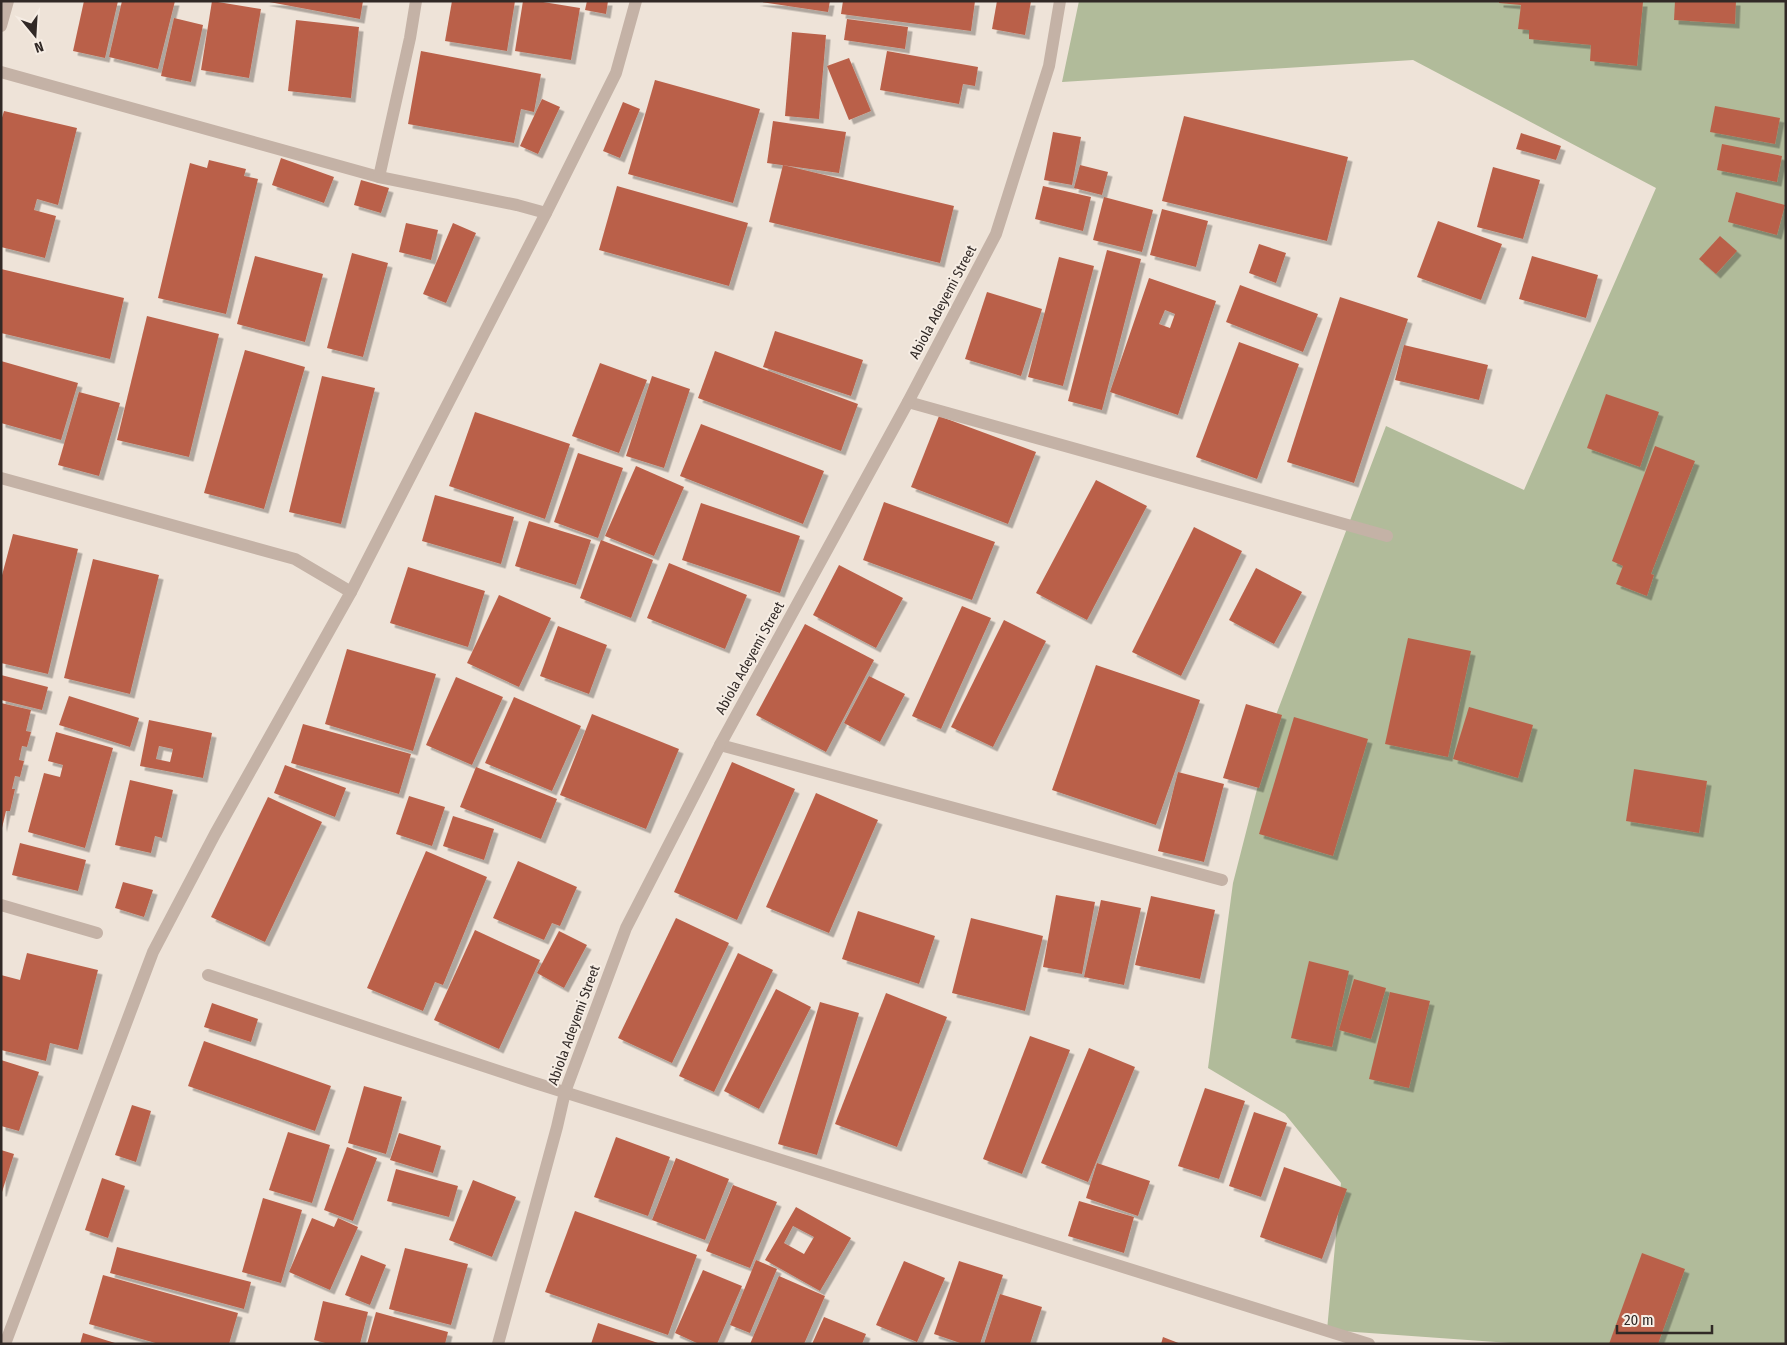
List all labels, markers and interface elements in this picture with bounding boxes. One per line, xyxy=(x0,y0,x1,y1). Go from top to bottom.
north arrow xyxy=(10,10,60,60)
text: N xyxy=(32,38,45,56)
street label: Abiola Adeyemi Street xyxy=(906,242,980,362)
street label: Abiola Adeyemi Street xyxy=(712,598,788,717)
street label: Abiola Adeyemi Street xyxy=(544,962,604,1087)
scale bar xyxy=(1617,1302,1712,1334)
text: 20 m xyxy=(1624,1311,1654,1329)

